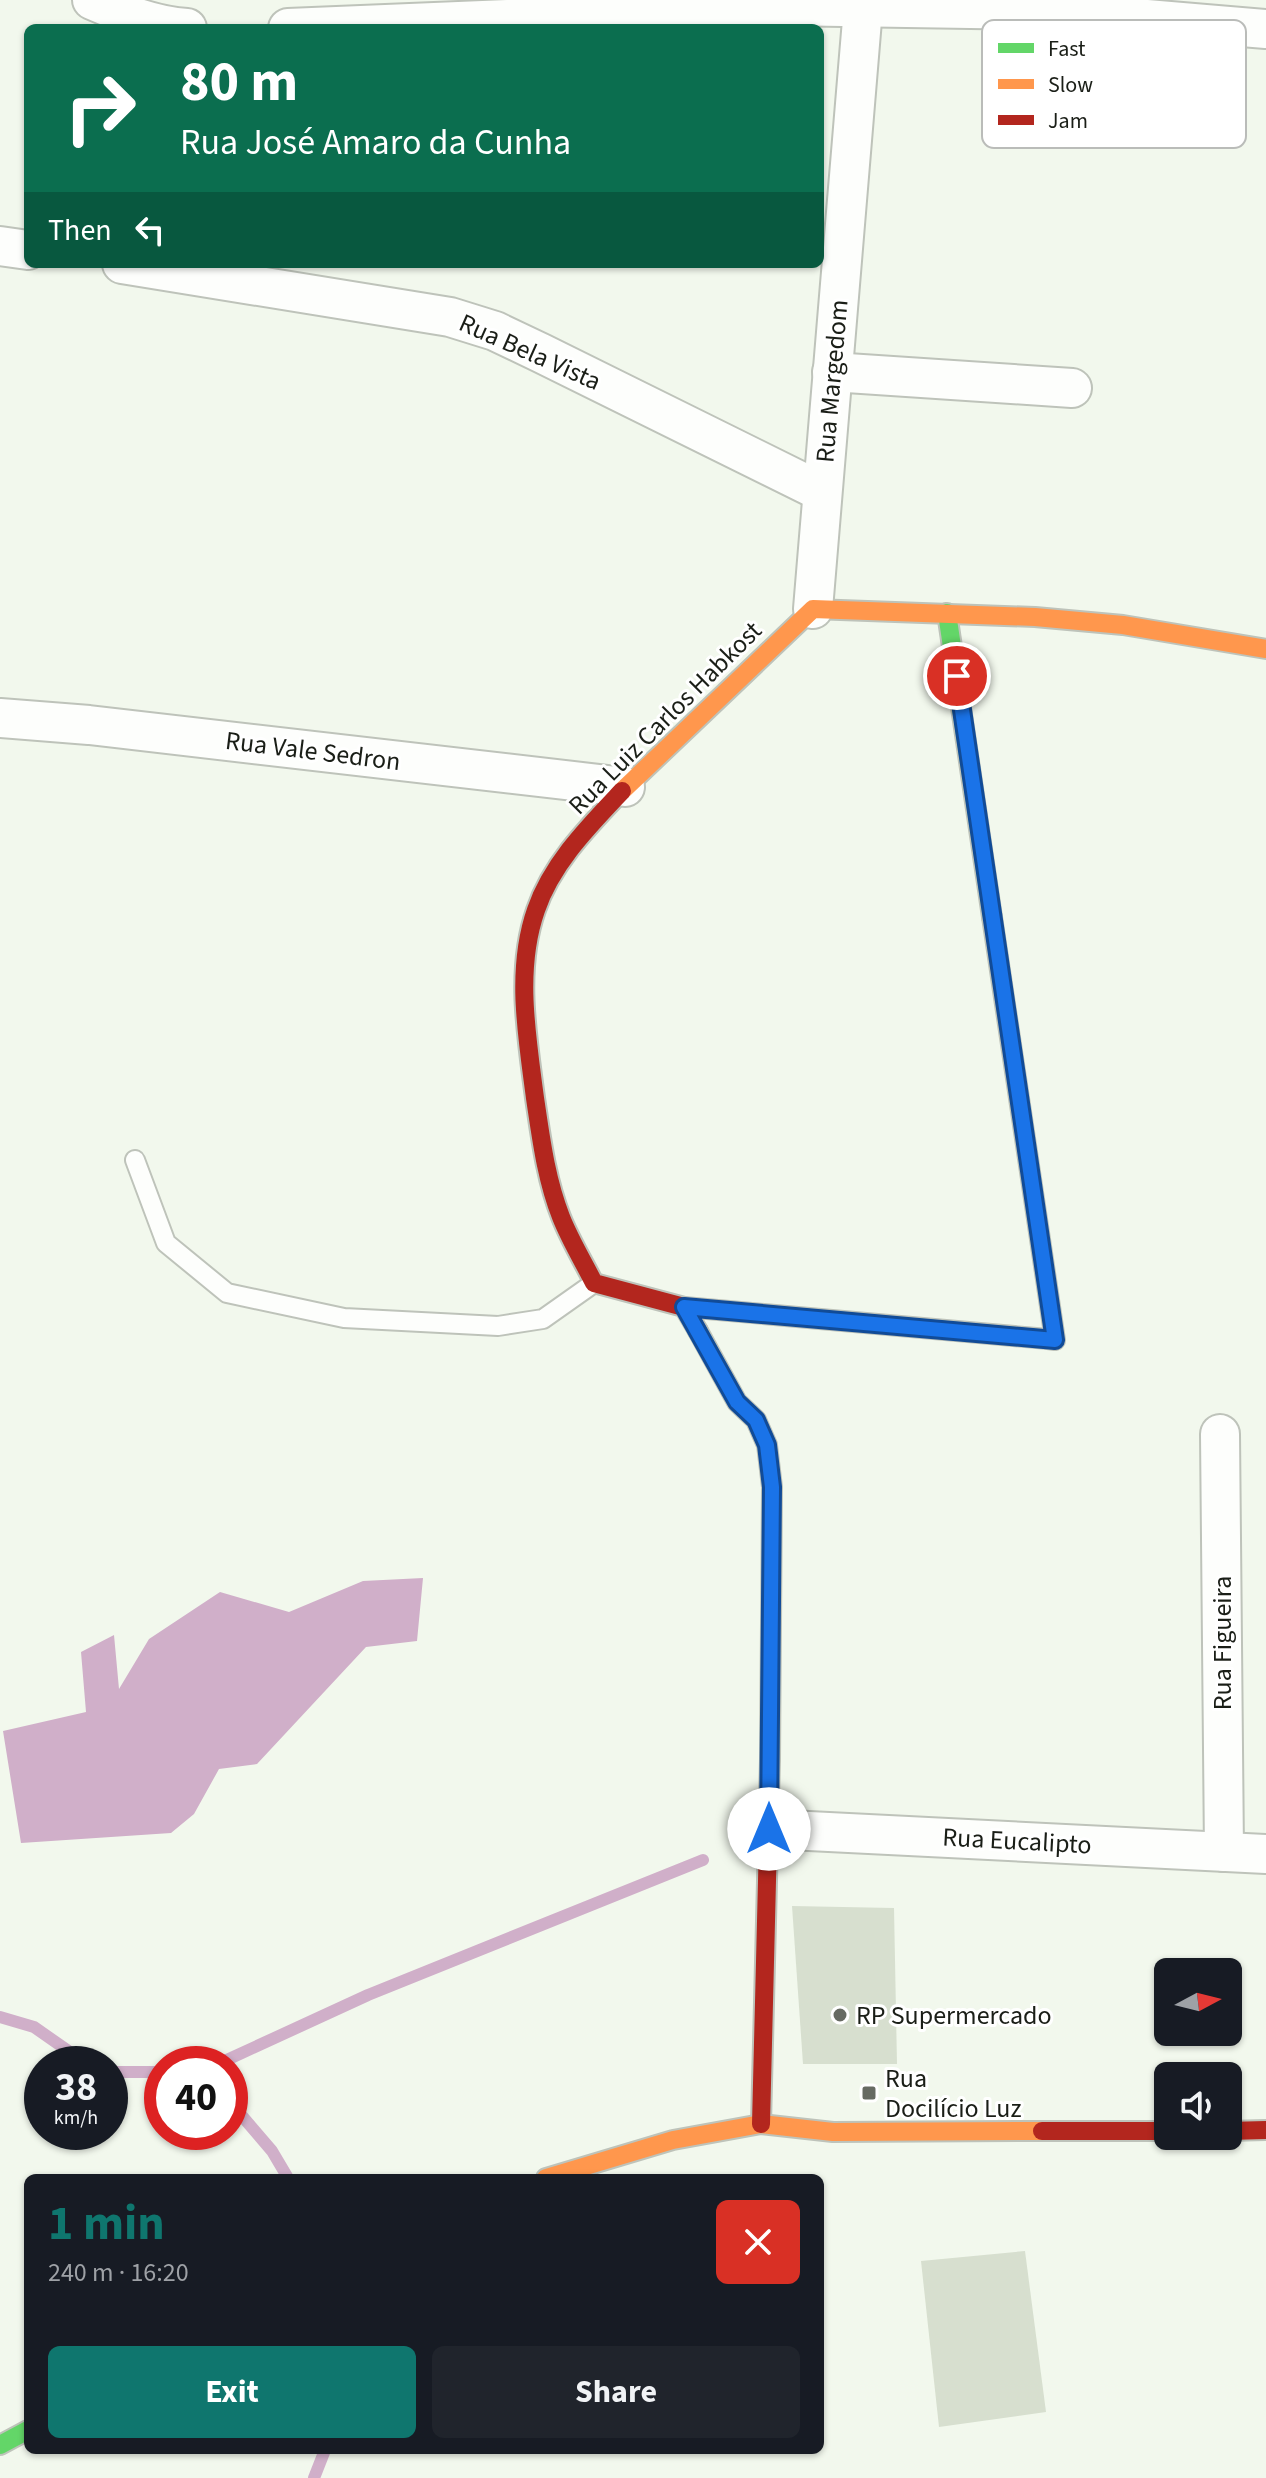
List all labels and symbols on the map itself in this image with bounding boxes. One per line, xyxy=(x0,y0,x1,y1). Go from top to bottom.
legend xyxy=(982,20,1246,148)
text: Fast xyxy=(1048,33,1086,65)
text: Slow xyxy=(1048,69,1093,101)
text: Jam xyxy=(1048,105,1088,137)
street label: Rua Margedom xyxy=(806,298,858,464)
street label: Rua Bela Vista xyxy=(453,304,607,400)
street label: Rua Luiz Carlos Habkost xyxy=(560,613,770,823)
pin xyxy=(923,642,991,710)
street label: Rua Vale Sedron xyxy=(223,722,403,780)
street label: Rua Figueira xyxy=(1204,1576,1241,1710)
position arrow xyxy=(727,1787,811,1871)
street label: Rua Eucalipto xyxy=(941,1819,1093,1863)
north arrow xyxy=(1154,1958,1242,2046)
place label: RP Supermercado xyxy=(856,1997,1052,2034)
marker: RP Supermercado xyxy=(831,2006,849,2024)
speed limit sign: 40 xyxy=(144,2046,248,2150)
place label: Rua Docilício Luz xyxy=(885,2060,1021,2127)
marker: Rua Docilício Luz xyxy=(860,2084,878,2102)

